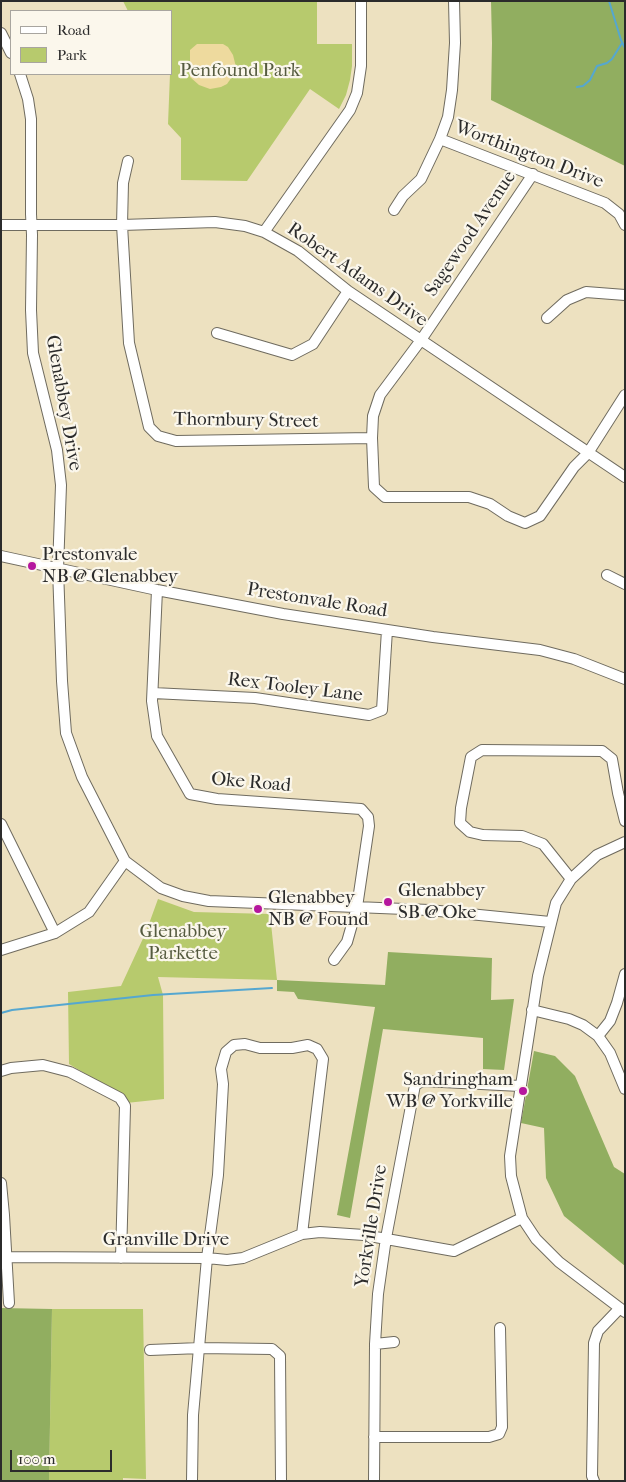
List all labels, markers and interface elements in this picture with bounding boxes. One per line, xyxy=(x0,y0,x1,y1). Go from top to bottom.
legend xyxy=(10,10,172,75)
text: Road xyxy=(57,21,90,39)
text: Park xyxy=(57,46,87,64)
park label: Penfound Park xyxy=(180,60,300,82)
street label: Worthington Drive xyxy=(451,116,607,194)
street label: Sagewood Avenue xyxy=(421,167,521,301)
street label: Robert Adams Drive xyxy=(282,218,432,332)
street label: Glenabbey Drive xyxy=(40,333,86,473)
street label: Thornbury Street xyxy=(173,408,319,434)
place label: Prestonvale NB @ Glenabbey xyxy=(42,544,178,588)
marker: Prestonvale NB @ Glenabbey xyxy=(26,560,38,572)
street label: Prestonvale Road xyxy=(245,579,389,623)
street label: Rex Tooley Lane xyxy=(226,668,364,708)
street label: Oke Road xyxy=(210,768,292,798)
place label: Glenabbey SB @ Oke xyxy=(398,880,485,924)
place label: Glenabbey NB @ Found xyxy=(268,887,369,931)
marker: Glenabbey SB @ Oke xyxy=(382,896,394,908)
marker: Glenabbey NB @ Found xyxy=(252,903,264,915)
park label: Glenabbey Parkette xyxy=(140,921,226,965)
place label: Sandringham WB @ Yorkville xyxy=(386,1069,513,1113)
marker: Sandringham WB @ Yorkville xyxy=(517,1085,529,1097)
street label: Yorkville Drive xyxy=(351,1163,393,1289)
street label: Granville Drive xyxy=(103,1229,229,1251)
scale bar xyxy=(12,1440,115,1472)
text: 100 m xyxy=(18,1450,56,1468)

